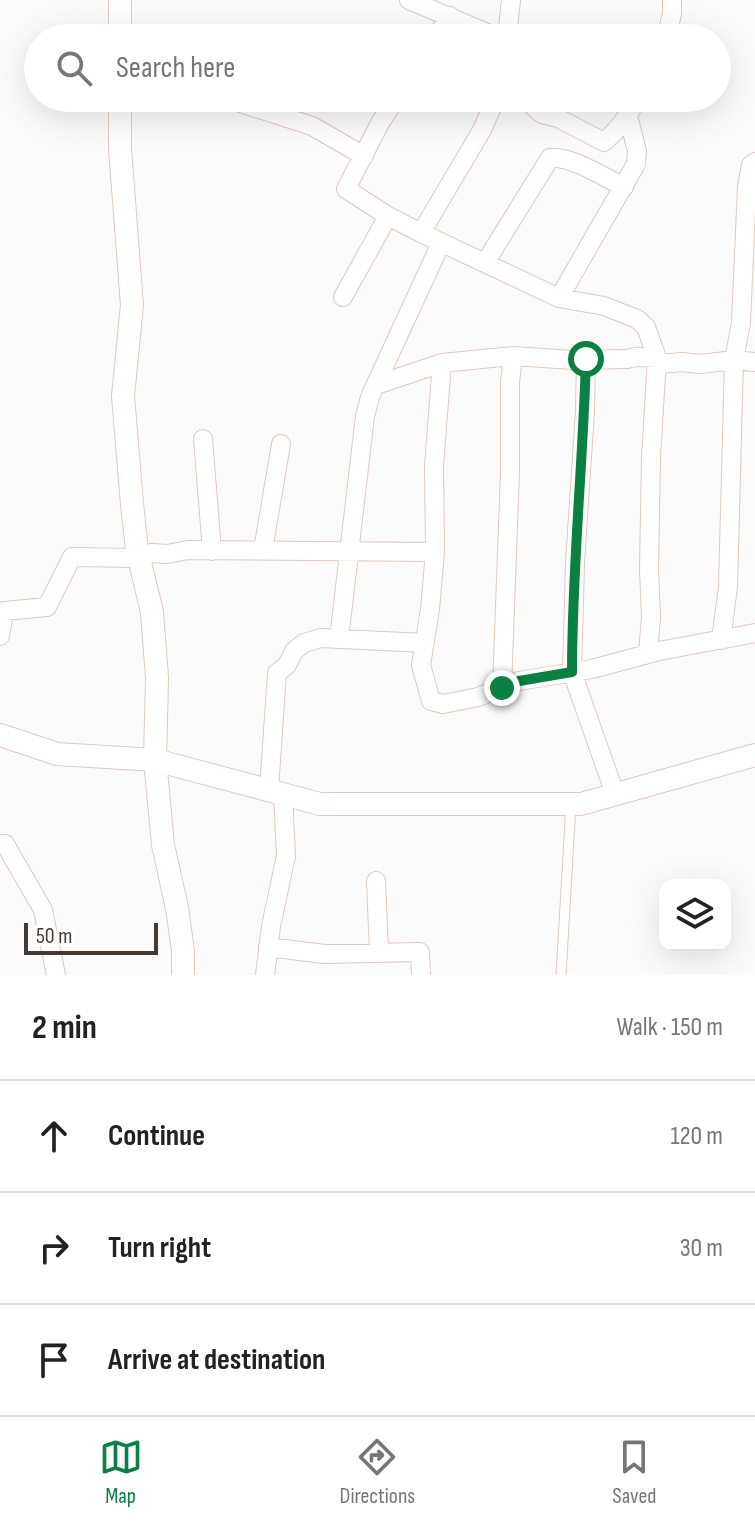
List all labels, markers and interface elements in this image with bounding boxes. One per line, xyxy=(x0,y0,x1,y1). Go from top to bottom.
search box xyxy=(24,24,731,112)
icon: search xyxy=(52,46,96,90)
text: Search here xyxy=(116,50,235,86)
route start xyxy=(568,341,604,377)
route end xyxy=(484,670,520,706)
map controls xyxy=(659,879,731,951)
button: layers xyxy=(659,879,731,951)
scale bar xyxy=(24,919,158,955)
text: 50 m xyxy=(36,923,72,950)
text: 2 min xyxy=(32,1007,97,1048)
text: Walk · 150 m xyxy=(617,1012,723,1043)
icon: ahead xyxy=(32,1114,76,1158)
text: Continue xyxy=(108,1118,205,1154)
text: 120 m xyxy=(670,1121,723,1152)
icon: right xyxy=(32,1226,76,1270)
text: Turn right xyxy=(108,1230,211,1266)
text: 30 m xyxy=(680,1233,723,1264)
icon: arrive xyxy=(32,1338,76,1382)
text: Arrive at destination xyxy=(108,1342,325,1378)
tab: Map xyxy=(99,1435,143,1510)
tab: Directions xyxy=(340,1435,415,1510)
tab: Saved xyxy=(612,1435,656,1510)

